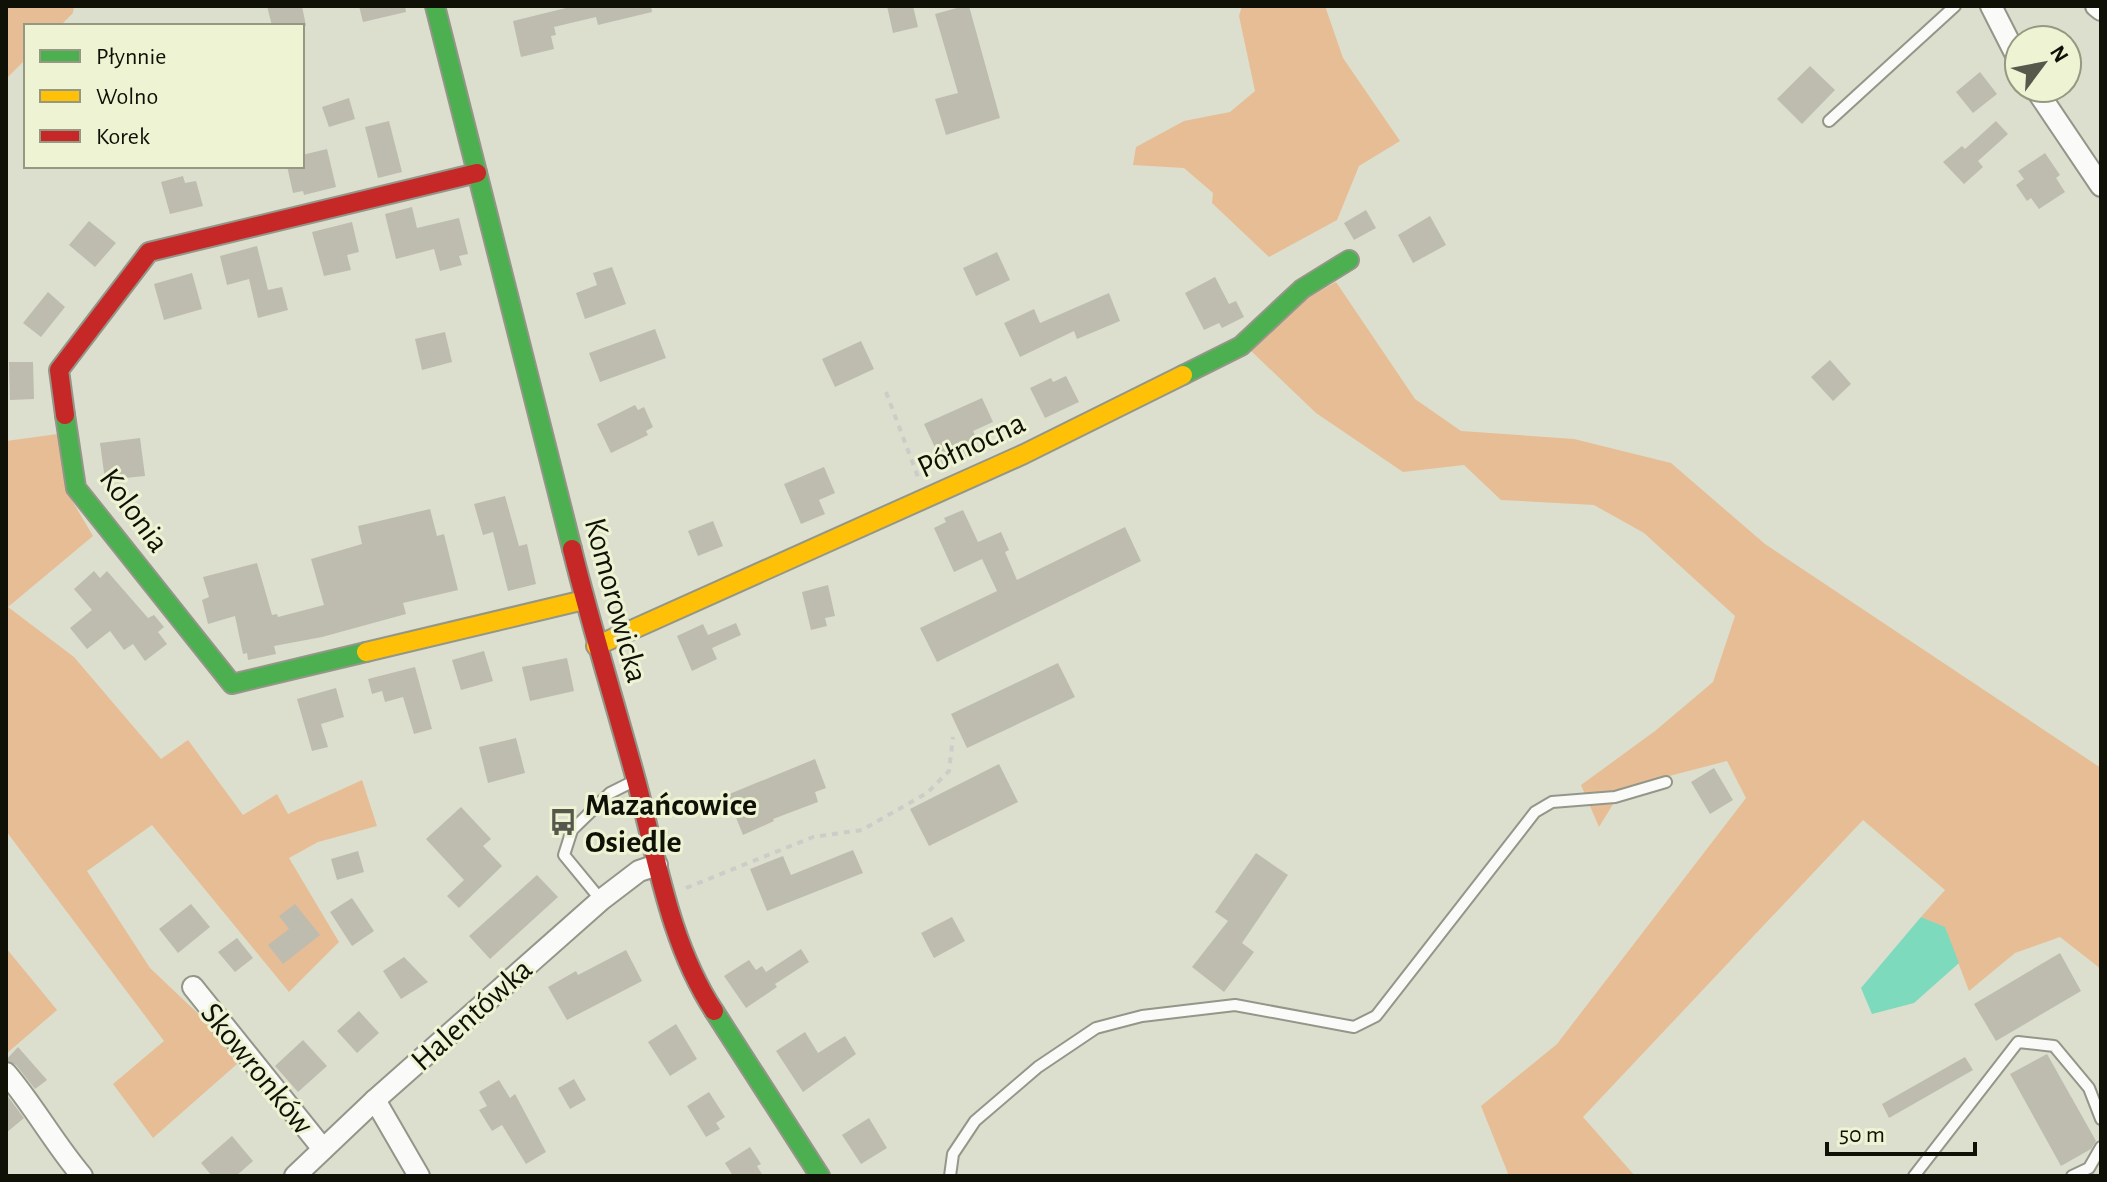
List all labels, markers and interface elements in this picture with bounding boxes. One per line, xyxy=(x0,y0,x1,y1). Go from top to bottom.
legend xyxy=(24,24,304,168)
north arrow xyxy=(2003,24,2083,104)
text: N xyxy=(2046,42,2072,66)
text: Płynnie xyxy=(96,45,166,69)
text: Wolno xyxy=(96,85,158,109)
text: Korek xyxy=(96,125,150,149)
street label: Północna xyxy=(913,406,1030,484)
street label: Kolonia xyxy=(93,463,175,558)
street label: Komorowicka xyxy=(579,514,653,686)
place label: Mazańcowice Osiedle xyxy=(585,789,757,858)
bus stop icon: Mazańcowice Osiedle xyxy=(548,807,578,837)
street label: Halentówka xyxy=(405,952,538,1077)
street label: Skowronków xyxy=(195,997,320,1141)
scale bar xyxy=(1827,1106,1975,1156)
text: 50 m xyxy=(1839,1123,1885,1147)

